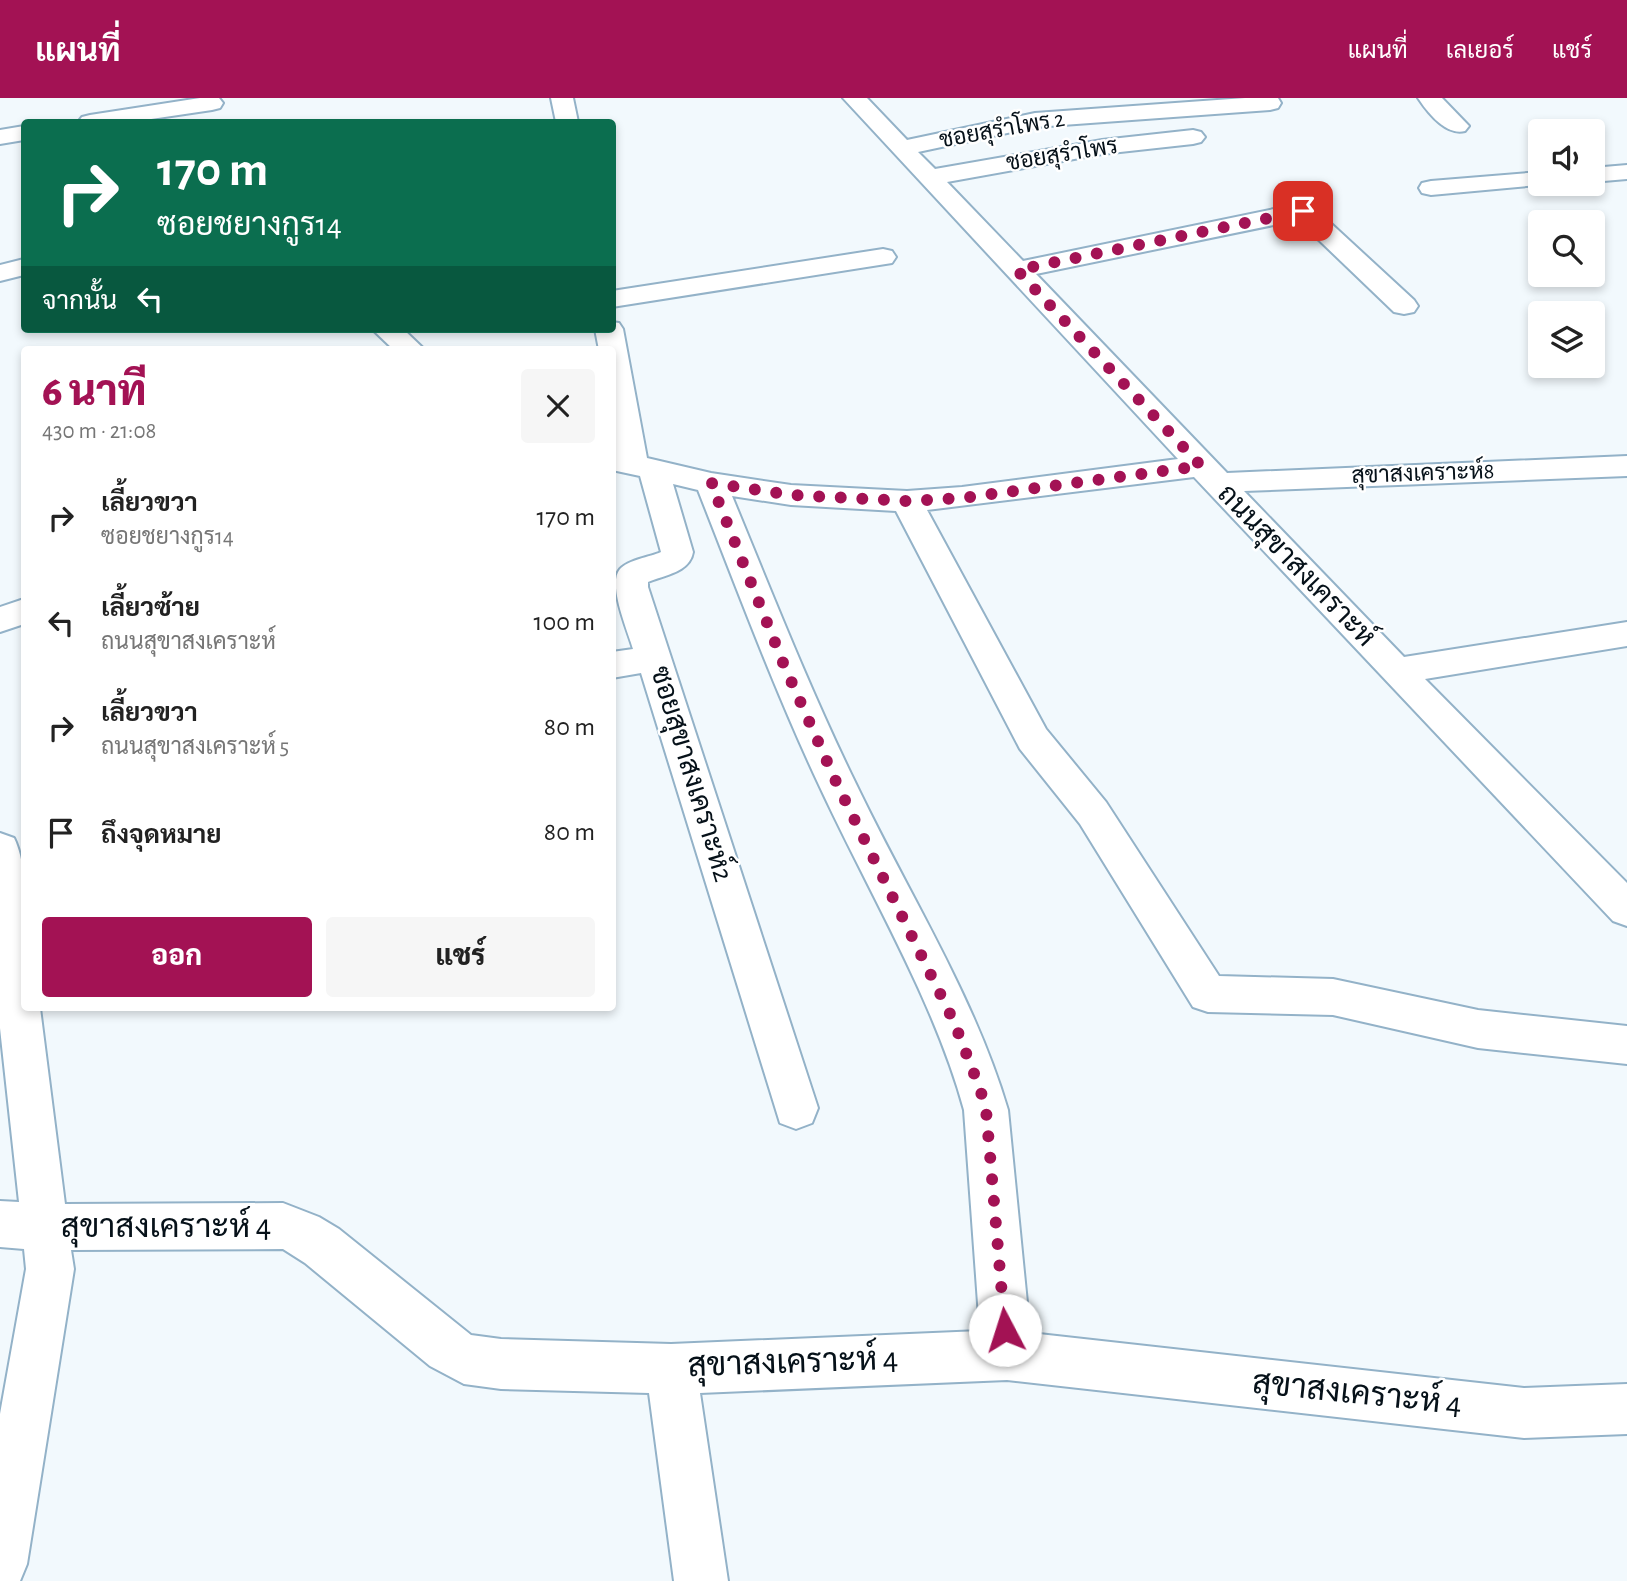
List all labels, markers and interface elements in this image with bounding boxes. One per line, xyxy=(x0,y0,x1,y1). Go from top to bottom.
text: แผนที่ xyxy=(35,35,121,68)
text: แผนที่ xyxy=(1348,39,1408,63)
text: เลเยอร์ xyxy=(1446,39,1514,63)
text: แชร์ xyxy=(1552,39,1592,63)
street label: ชอยสุรำโพร 2 xyxy=(937,105,1067,155)
map controls xyxy=(1528,119,1605,378)
button: sound xyxy=(1528,119,1605,196)
street label: ชอยสุรำโพร xyxy=(1004,133,1120,177)
text: 170 m xyxy=(157,146,268,195)
icon: right xyxy=(42,147,133,238)
pin xyxy=(1273,181,1333,241)
icon: arrive xyxy=(1284,192,1322,230)
text: ซอยชยางกูร14 xyxy=(157,209,342,241)
button: search xyxy=(1528,210,1605,287)
icon: left xyxy=(131,280,169,318)
text: จากนั้น xyxy=(42,288,117,314)
button: layers xyxy=(1528,301,1605,378)
button: close xyxy=(521,369,595,443)
text: 6 นาที xyxy=(42,371,147,413)
text: 430 m · 21:08 xyxy=(42,420,156,443)
street label: สุขาสงเคราะห์8 xyxy=(1351,454,1495,491)
street label: ถนนสุขาสงเคราะห์ xyxy=(1209,475,1385,655)
text: เลี้ยวขวา xyxy=(101,490,198,516)
icon: right xyxy=(42,499,80,537)
text: 170 m xyxy=(536,504,595,530)
text: ซอยชยางกูร14 xyxy=(101,526,234,549)
text: เลี้ยวซ้าย xyxy=(101,595,200,621)
icon: left xyxy=(42,604,80,642)
text: 100 m xyxy=(534,609,595,635)
text: ถนนสุขาสงเคราะห์ xyxy=(101,631,276,654)
street label: ซอยสุขาสงเคราะห์2 xyxy=(641,661,744,886)
text: เลี้ยวขวา xyxy=(101,700,198,726)
icon: right xyxy=(42,709,80,747)
text: 80 m xyxy=(544,714,595,740)
text: ถนนสุขาสงเคราะห์ 5 xyxy=(101,736,289,759)
icon: arrive xyxy=(42,814,80,852)
text: 80 m xyxy=(544,819,595,845)
text: ถึงจุดหมาย xyxy=(101,822,222,848)
button: ออก xyxy=(42,917,312,997)
button: แชร์ xyxy=(326,917,595,997)
street label: สุขาสงเคราะห์ 4 xyxy=(61,1206,271,1248)
position arrow xyxy=(968,1293,1042,1367)
street label: สุขาสงเคราะห์ 4 xyxy=(687,1338,899,1387)
street label: สุขาสงเคราะห์ 4 xyxy=(1250,1362,1464,1425)

